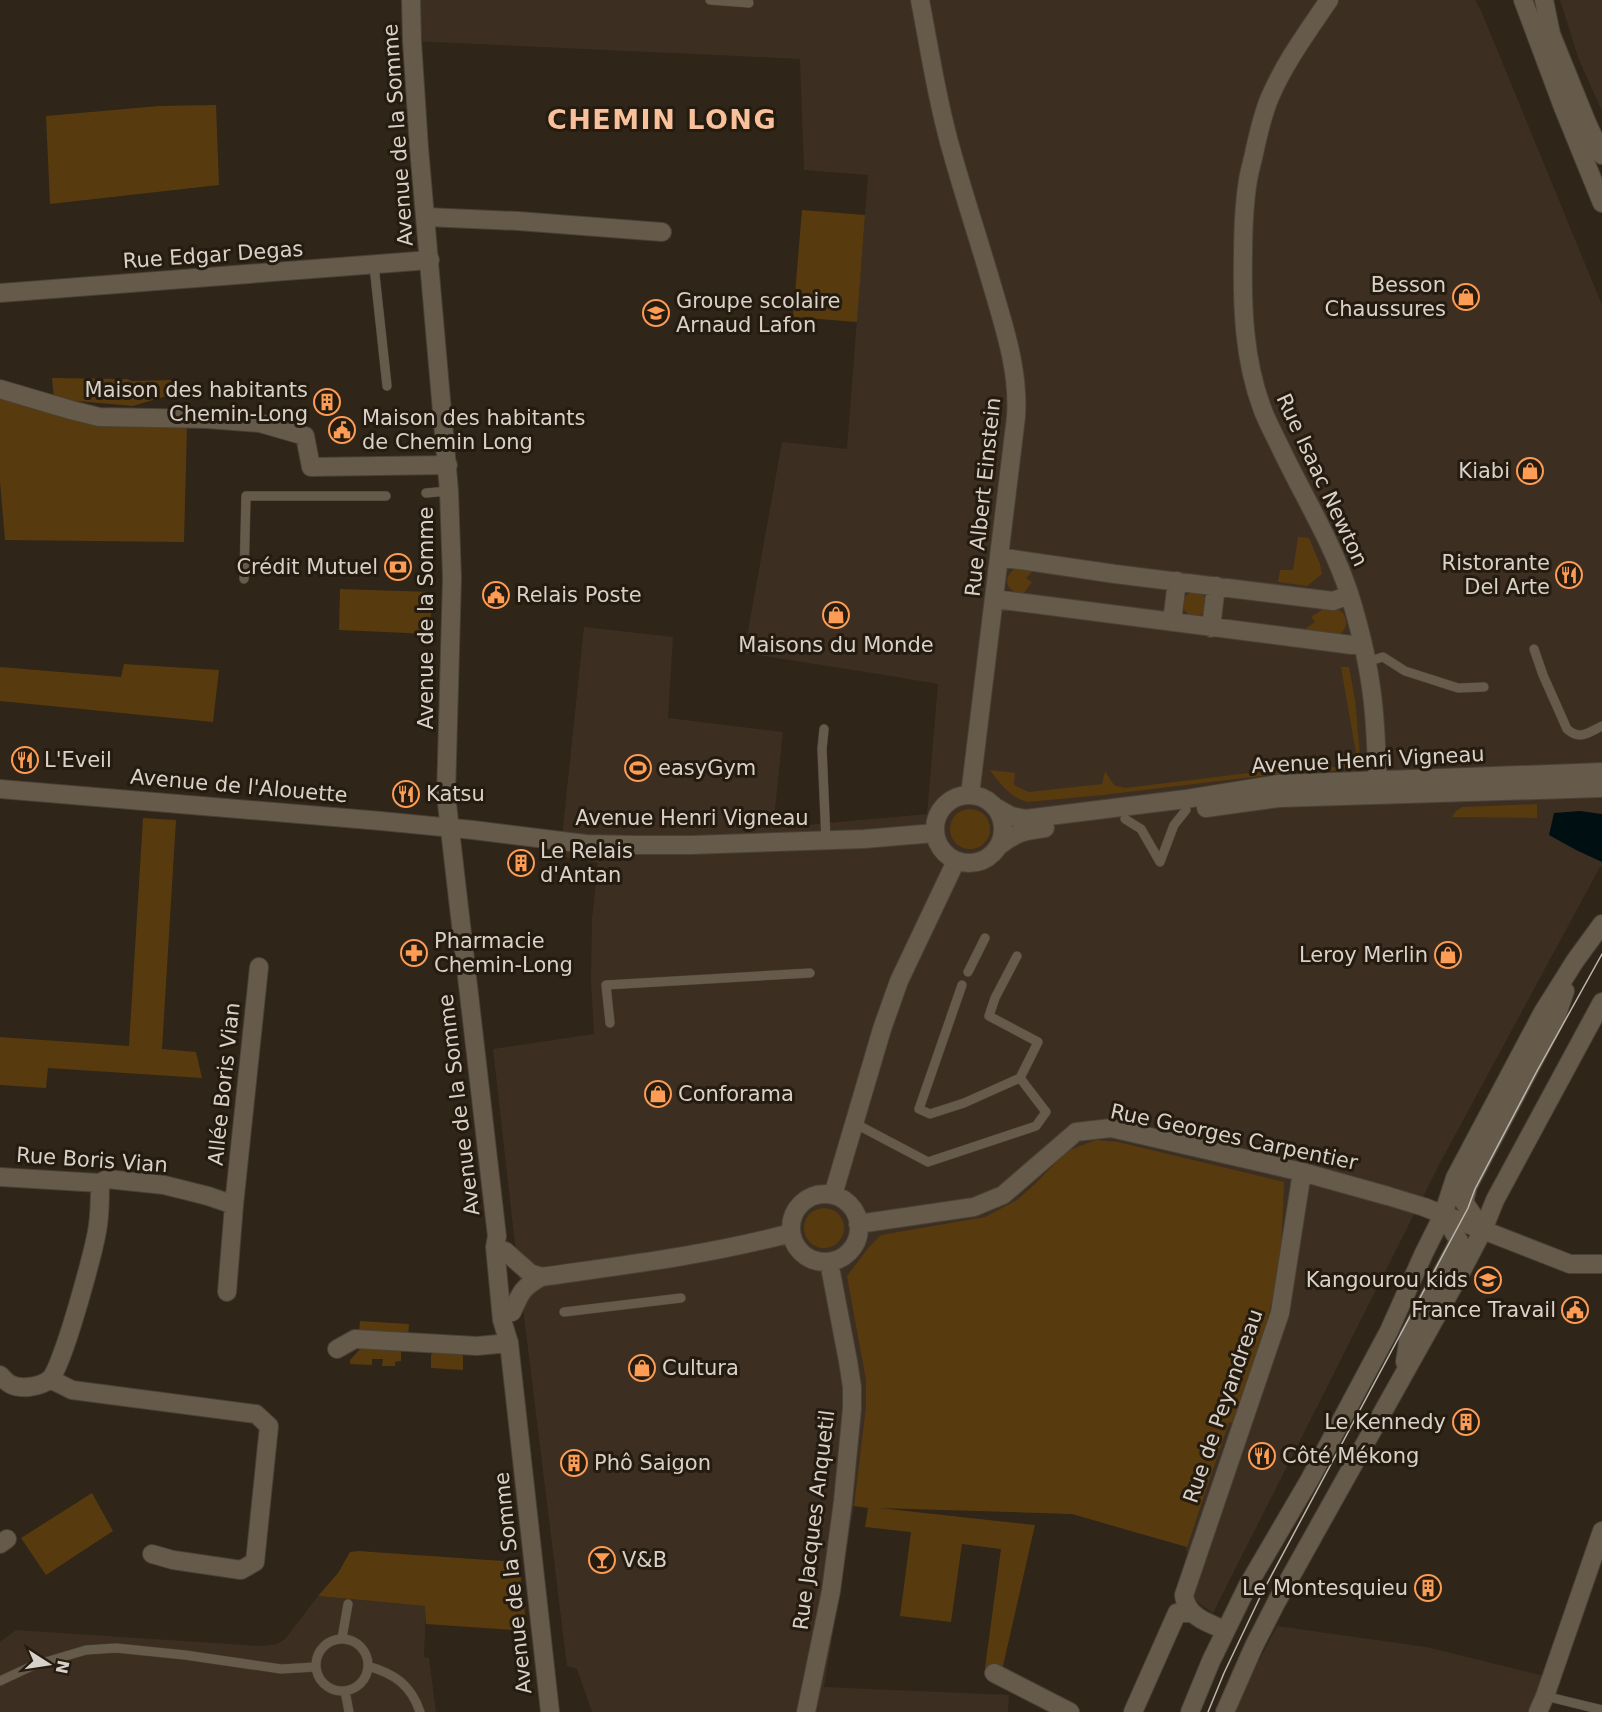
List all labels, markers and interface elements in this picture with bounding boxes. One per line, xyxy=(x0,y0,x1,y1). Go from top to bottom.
street label: Avenue de la Somme xyxy=(378,23,418,247)
district label: CHEMIN LONG xyxy=(547,104,777,135)
street label: Rue Edgar Degas xyxy=(122,237,304,273)
place label: Besson Chaussures xyxy=(1325,273,1446,321)
shop icon: Besson Chaussures xyxy=(1451,282,1481,312)
place label: Groupe scolaire Arnaud Lafon xyxy=(676,289,841,337)
school or university icon: Groupe scolaire Arnaud Lafon xyxy=(641,298,671,328)
place label: Maison des habitants Chemin-Long xyxy=(85,378,308,426)
building icon: Maison des habitants Chemin-Long xyxy=(312,387,342,417)
street label: Rue Isaac Newton xyxy=(1271,390,1373,570)
street label: Rue Albert Einstein xyxy=(961,396,1005,598)
place label: Maison des habitants de Chemin Long xyxy=(362,406,585,454)
public building icon: Maison des habitants de Chemin Long xyxy=(327,415,357,445)
shop icon: Kiabi xyxy=(1515,456,1545,486)
place label: Kiabi xyxy=(1458,459,1510,483)
street label: Avenue de la Somme xyxy=(414,506,438,730)
place label: Ristorante Del Arte xyxy=(1442,551,1550,599)
bank icon: Crédit Mutuel xyxy=(383,552,413,582)
place label: Crédit Mutuel xyxy=(236,555,378,579)
restaurant icon: Ristorante Del Arte xyxy=(1554,560,1584,590)
public building icon: Relais Poste xyxy=(481,580,511,610)
place label: Relais Poste xyxy=(516,583,642,607)
shop icon: Maisons du Monde xyxy=(821,600,851,630)
place label: Maisons du Monde xyxy=(738,633,934,657)
street label: Avenue Henri Vigneau xyxy=(1251,742,1485,778)
restaurant icon: L'Eveil xyxy=(10,745,40,775)
place label: L'Eveil xyxy=(44,748,112,772)
sports icon: easyGym xyxy=(623,753,653,783)
place label: easyGym xyxy=(658,756,756,780)
street label: Avenue de l'Alouette xyxy=(129,765,349,807)
restaurant icon: Katsu xyxy=(391,779,421,809)
place label: Katsu xyxy=(426,782,485,806)
street label: Avenue Henri Vigneau xyxy=(575,806,809,830)
place label: Le Relais d'Antan xyxy=(540,839,633,887)
building icon: Le Relais d'Antan xyxy=(506,848,536,878)
place label: Pharmacie Chemin-Long xyxy=(434,929,573,977)
pharmacy icon: Pharmacie Chemin-Long xyxy=(399,938,429,968)
shop icon: Leroy Merlin xyxy=(1433,940,1463,970)
place label: Leroy Merlin xyxy=(1299,943,1428,967)
street label: Avenue de la Somme xyxy=(434,993,484,1217)
street label: Allée Boris Vian xyxy=(204,1001,244,1167)
shop icon: Conforama xyxy=(643,1079,673,1109)
place label: Conforama xyxy=(678,1082,794,1106)
street label: Rue Georges Carpentier xyxy=(1108,1099,1360,1175)
street label: Rue Boris Vian xyxy=(15,1143,169,1177)
school or university icon: Kangourou kids xyxy=(1473,1265,1503,1295)
place label: Kangourou kids xyxy=(1306,1268,1468,1292)
public building icon: France Travail xyxy=(1560,1295,1590,1325)
place label: France Travail xyxy=(1411,1298,1556,1322)
street label: Rue de Peyandreau xyxy=(1179,1306,1267,1506)
shop icon: Cultura xyxy=(627,1353,657,1383)
place label: Cultura xyxy=(662,1356,739,1380)
building icon: Le Kennedy xyxy=(1451,1407,1481,1437)
street label: Rue Jacques Anquetil xyxy=(789,1409,839,1631)
place label: Le Kennedy xyxy=(1324,1410,1446,1434)
restaurant icon: Côté Mékong xyxy=(1247,1441,1277,1471)
place label: Côté Mékong xyxy=(1282,1444,1419,1468)
building icon: Phô Saigon xyxy=(559,1448,589,1478)
place label: Phô Saigon xyxy=(594,1451,711,1475)
street label: Avenue de la Somme xyxy=(489,1471,537,1695)
bar icon: V&B xyxy=(587,1545,617,1575)
place label: V&B xyxy=(622,1548,667,1572)
building icon: Le Montesquieu xyxy=(1413,1573,1443,1603)
place label: Le Montesquieu xyxy=(1242,1576,1408,1600)
north arrow xyxy=(18,1634,78,1694)
text: N xyxy=(51,1658,73,1676)

